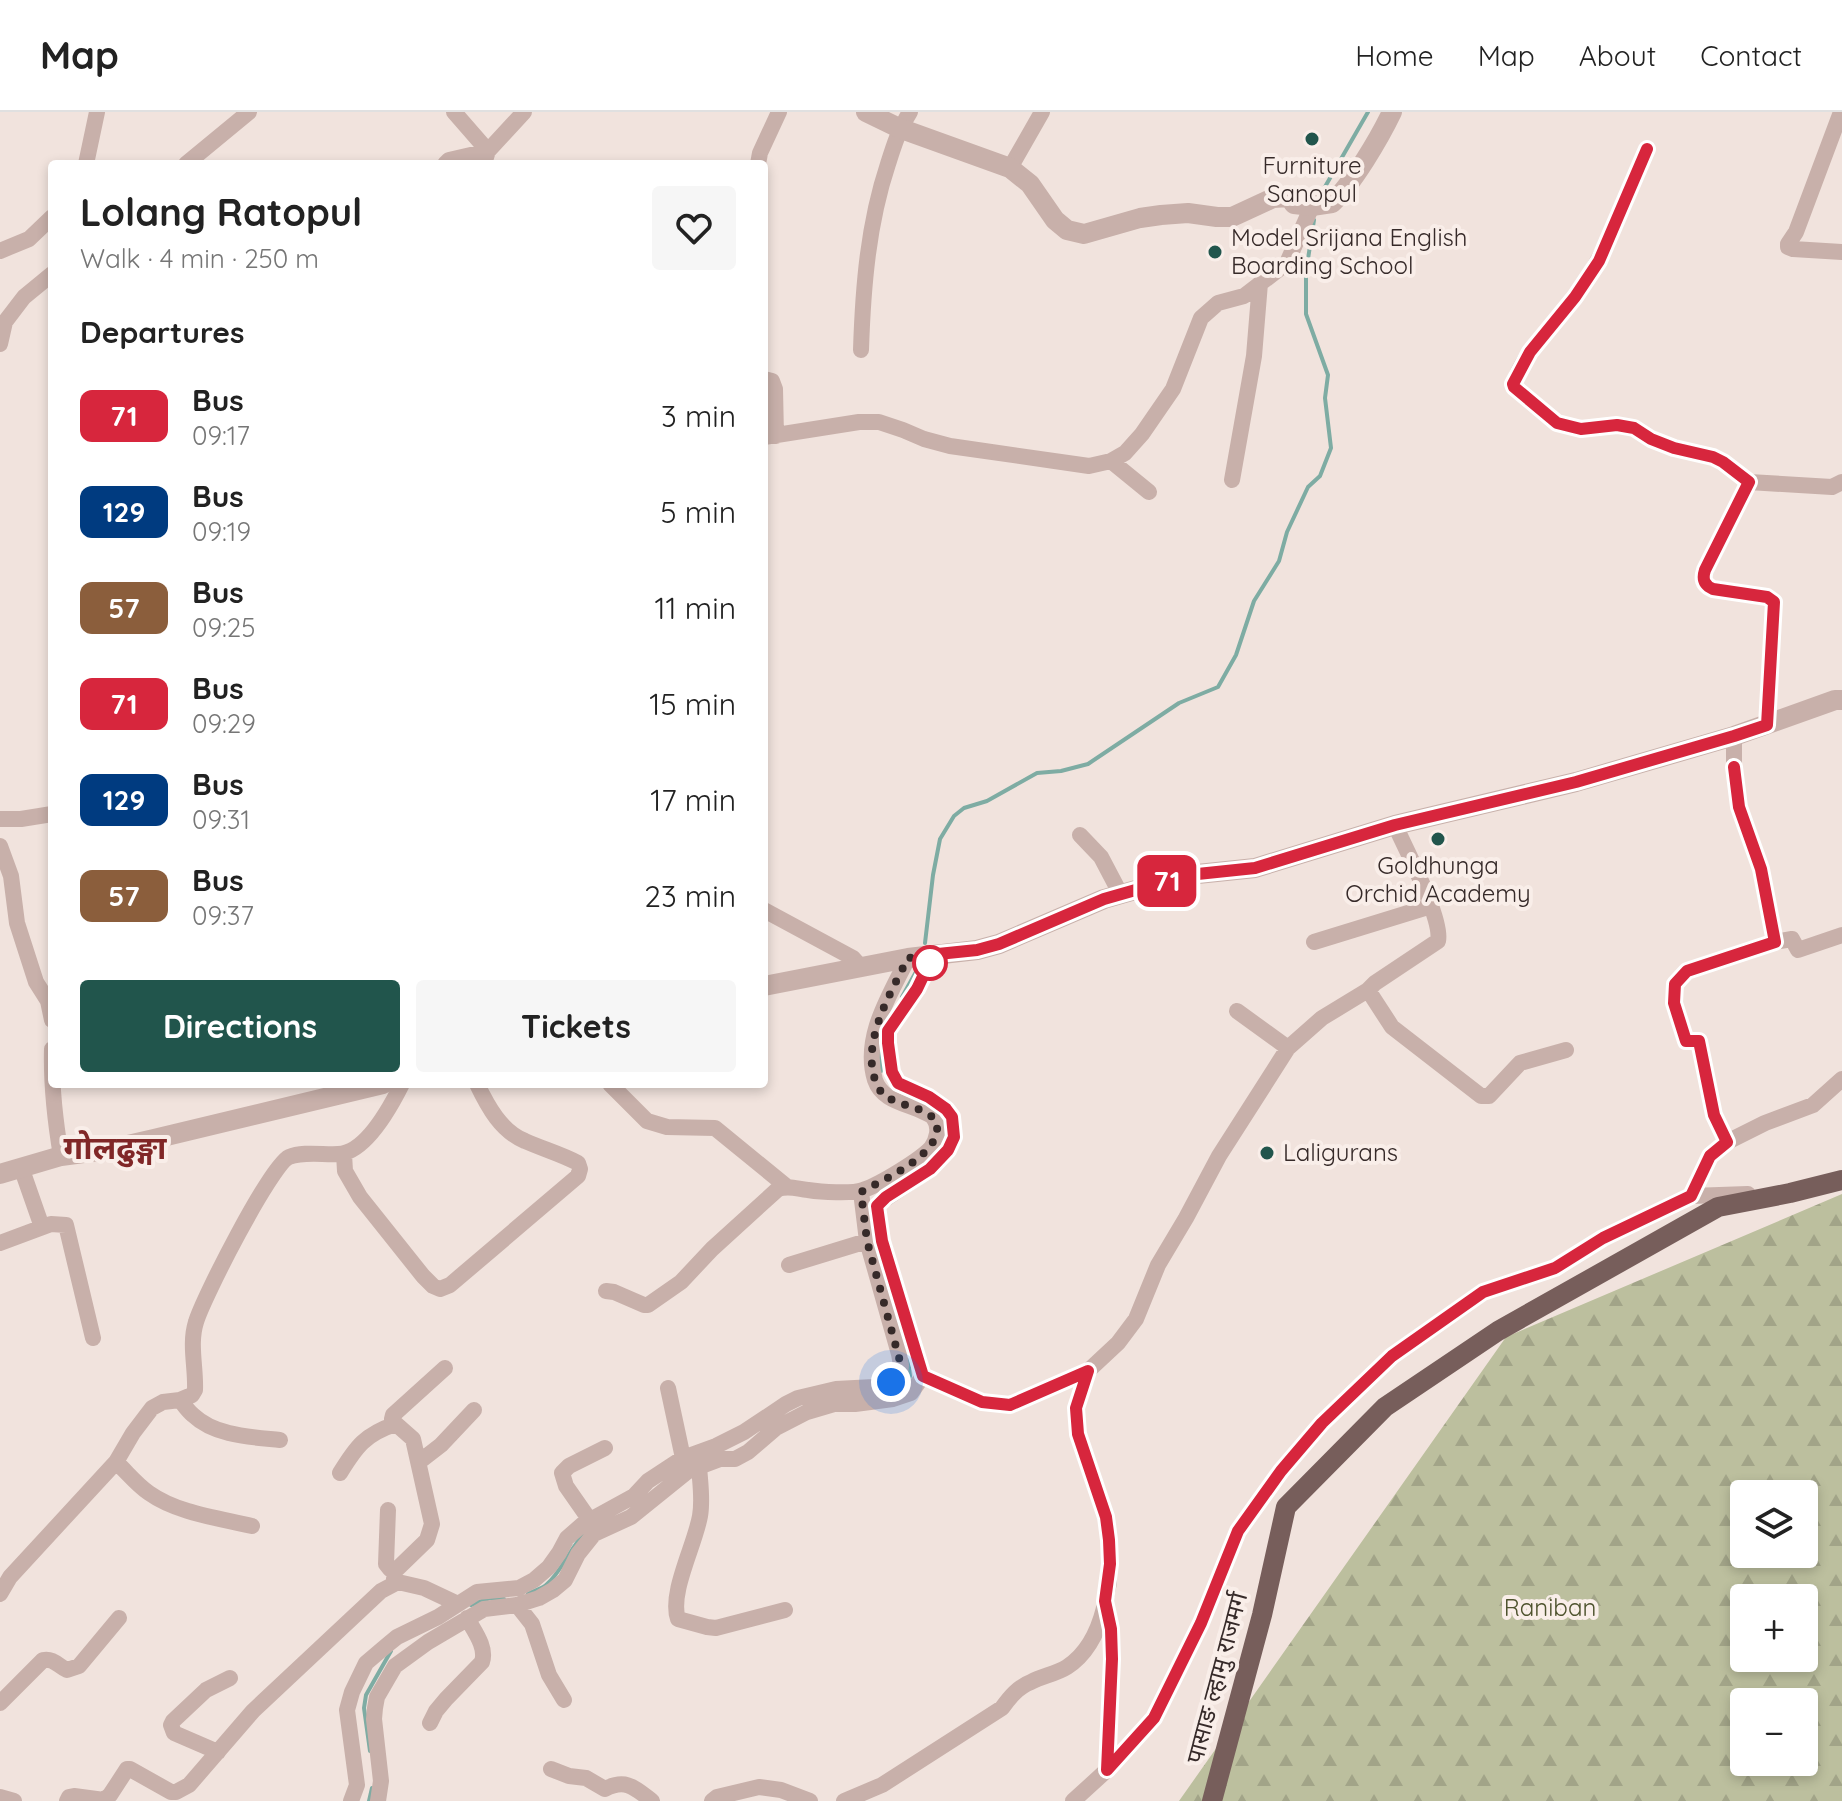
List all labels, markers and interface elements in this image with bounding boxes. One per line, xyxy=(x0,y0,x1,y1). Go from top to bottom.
text: Map xyxy=(40,31,119,79)
text: Home xyxy=(1355,38,1434,73)
text: Map xyxy=(1478,38,1535,73)
text: About xyxy=(1579,38,1656,73)
text: Contact xyxy=(1700,38,1802,73)
marker: Furniture Sanopul xyxy=(1303,130,1321,148)
place label: Furniture Sanopul xyxy=(1262,150,1362,208)
button: heart xyxy=(652,186,736,270)
text: Lolang Ratopul xyxy=(80,188,362,236)
place label: Model Srijana English Boarding School xyxy=(1231,222,1467,280)
text: Walk · 4 min · 250 m xyxy=(80,242,319,275)
marker: Model Srijana English Boarding School xyxy=(1206,243,1224,261)
text: Departures xyxy=(80,313,245,351)
text: Bus xyxy=(192,381,244,419)
text: 3 min xyxy=(661,397,736,435)
text: 71 xyxy=(110,398,138,433)
text: 09:17 xyxy=(192,419,250,452)
text: Bus xyxy=(192,477,244,515)
text: 5 min xyxy=(660,493,736,531)
text: 129 xyxy=(103,494,145,529)
text: 09:19 xyxy=(192,515,251,548)
text: Bus xyxy=(192,573,244,611)
text: 11 min xyxy=(654,589,736,627)
text: 57 xyxy=(108,590,140,625)
text: 09:25 xyxy=(192,611,255,644)
text: Bus xyxy=(192,669,244,707)
text: 15 min xyxy=(649,685,736,723)
text: 71 xyxy=(110,686,138,721)
text: 09:29 xyxy=(192,707,256,740)
text: Bus xyxy=(192,765,244,803)
text: 17 min xyxy=(650,781,736,819)
text: 129 xyxy=(103,782,145,817)
text: 09:31 xyxy=(192,803,250,836)
marker: Goldhunga Orchid Academy xyxy=(1429,830,1447,848)
place label: Goldhunga Orchid Academy xyxy=(1345,850,1531,908)
line badge: 71 xyxy=(1131,855,1203,907)
text: Bus xyxy=(192,861,244,899)
text: 71 xyxy=(1153,863,1181,898)
text: 23 min xyxy=(644,877,736,915)
text: 57 xyxy=(108,878,140,913)
text: 09:37 xyxy=(192,899,254,932)
unlabelled marker xyxy=(913,946,947,980)
button: Directions xyxy=(80,980,400,1072)
button: Tickets xyxy=(416,980,736,1072)
district label: गोलढुङ्गा xyxy=(64,1127,167,1168)
place label: Laligurans xyxy=(1283,1137,1398,1167)
marker: Laligurans xyxy=(1258,1144,1276,1162)
your location xyxy=(871,1362,911,1402)
map controls xyxy=(1730,1480,1818,1776)
button: layers xyxy=(1730,1480,1818,1568)
button: + xyxy=(1730,1584,1818,1672)
street label: पासाङ ल्हामु राजमर्ग xyxy=(1179,1588,1255,1767)
park label: Raniban xyxy=(1504,1592,1596,1622)
button: − xyxy=(1730,1688,1818,1776)

